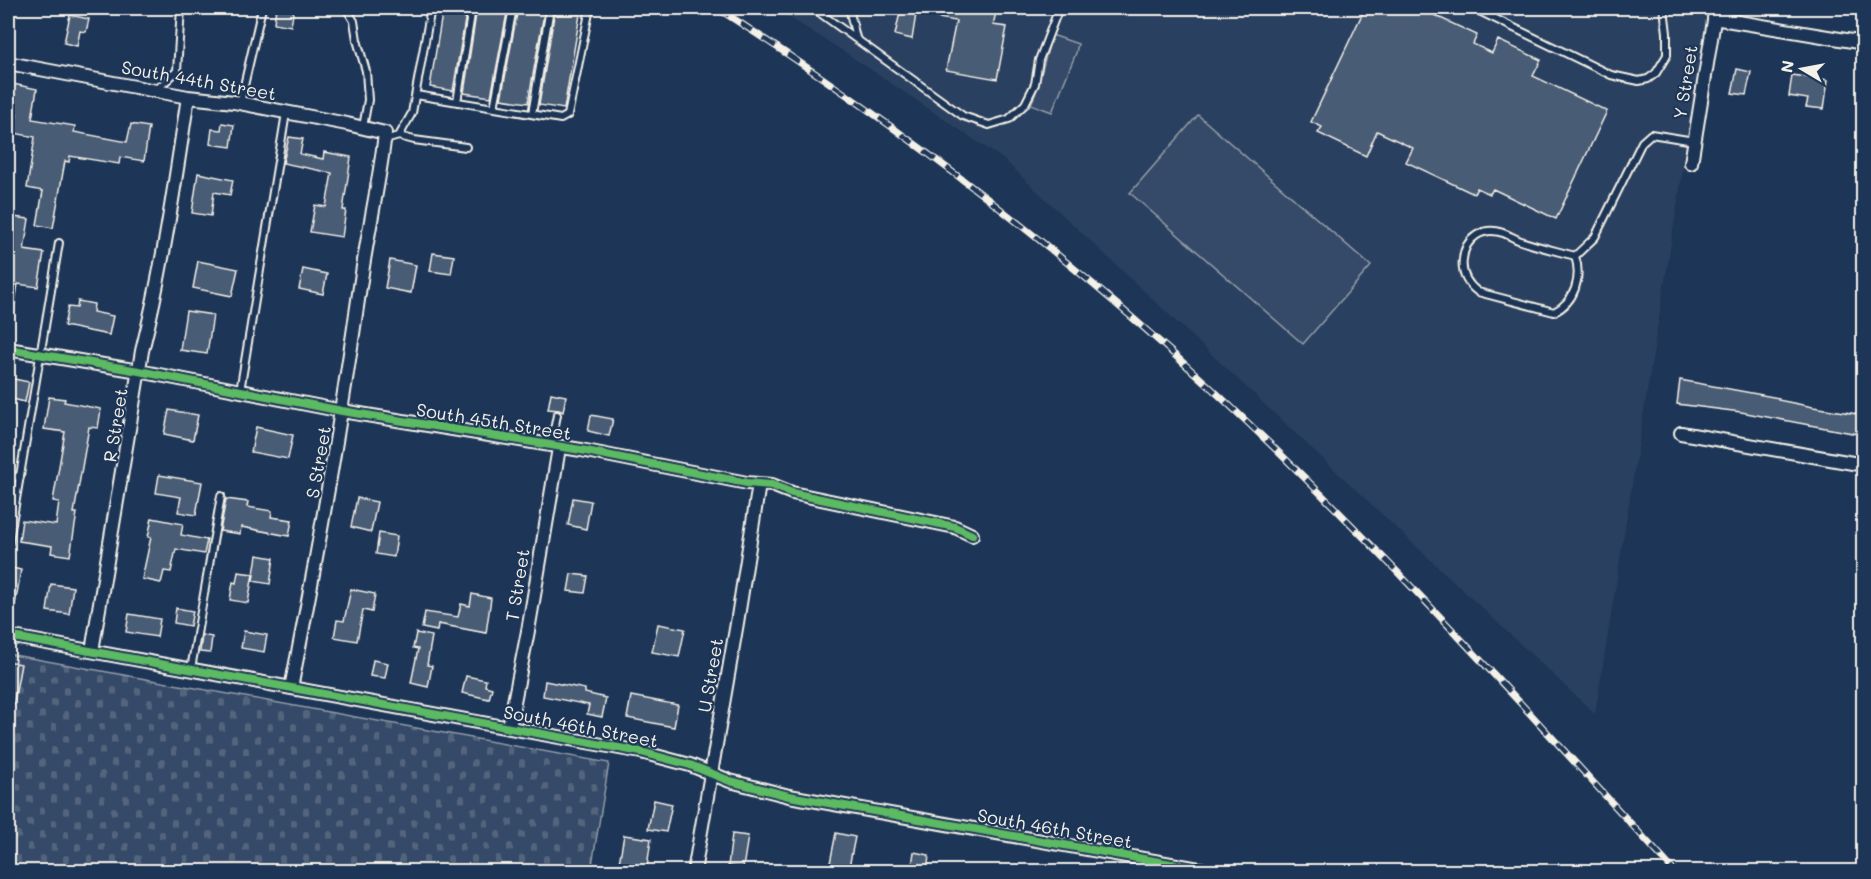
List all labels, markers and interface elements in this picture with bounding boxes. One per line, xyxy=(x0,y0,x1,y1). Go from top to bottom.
north arrow xyxy=(1772,39,1832,99)
street label: Y Street xyxy=(1667,43,1703,121)
street label: South 44th Street xyxy=(120,55,278,105)
text: N xyxy=(1775,58,1798,74)
street label: R Street xyxy=(97,386,133,464)
street label: South 45th Street xyxy=(415,397,573,445)
street label: S Street xyxy=(300,424,336,500)
street label: T Street xyxy=(499,547,535,623)
street label: U Street xyxy=(692,636,728,714)
street label: South 46th Street xyxy=(502,699,660,753)
street label: South 46th Street xyxy=(976,803,1134,853)

